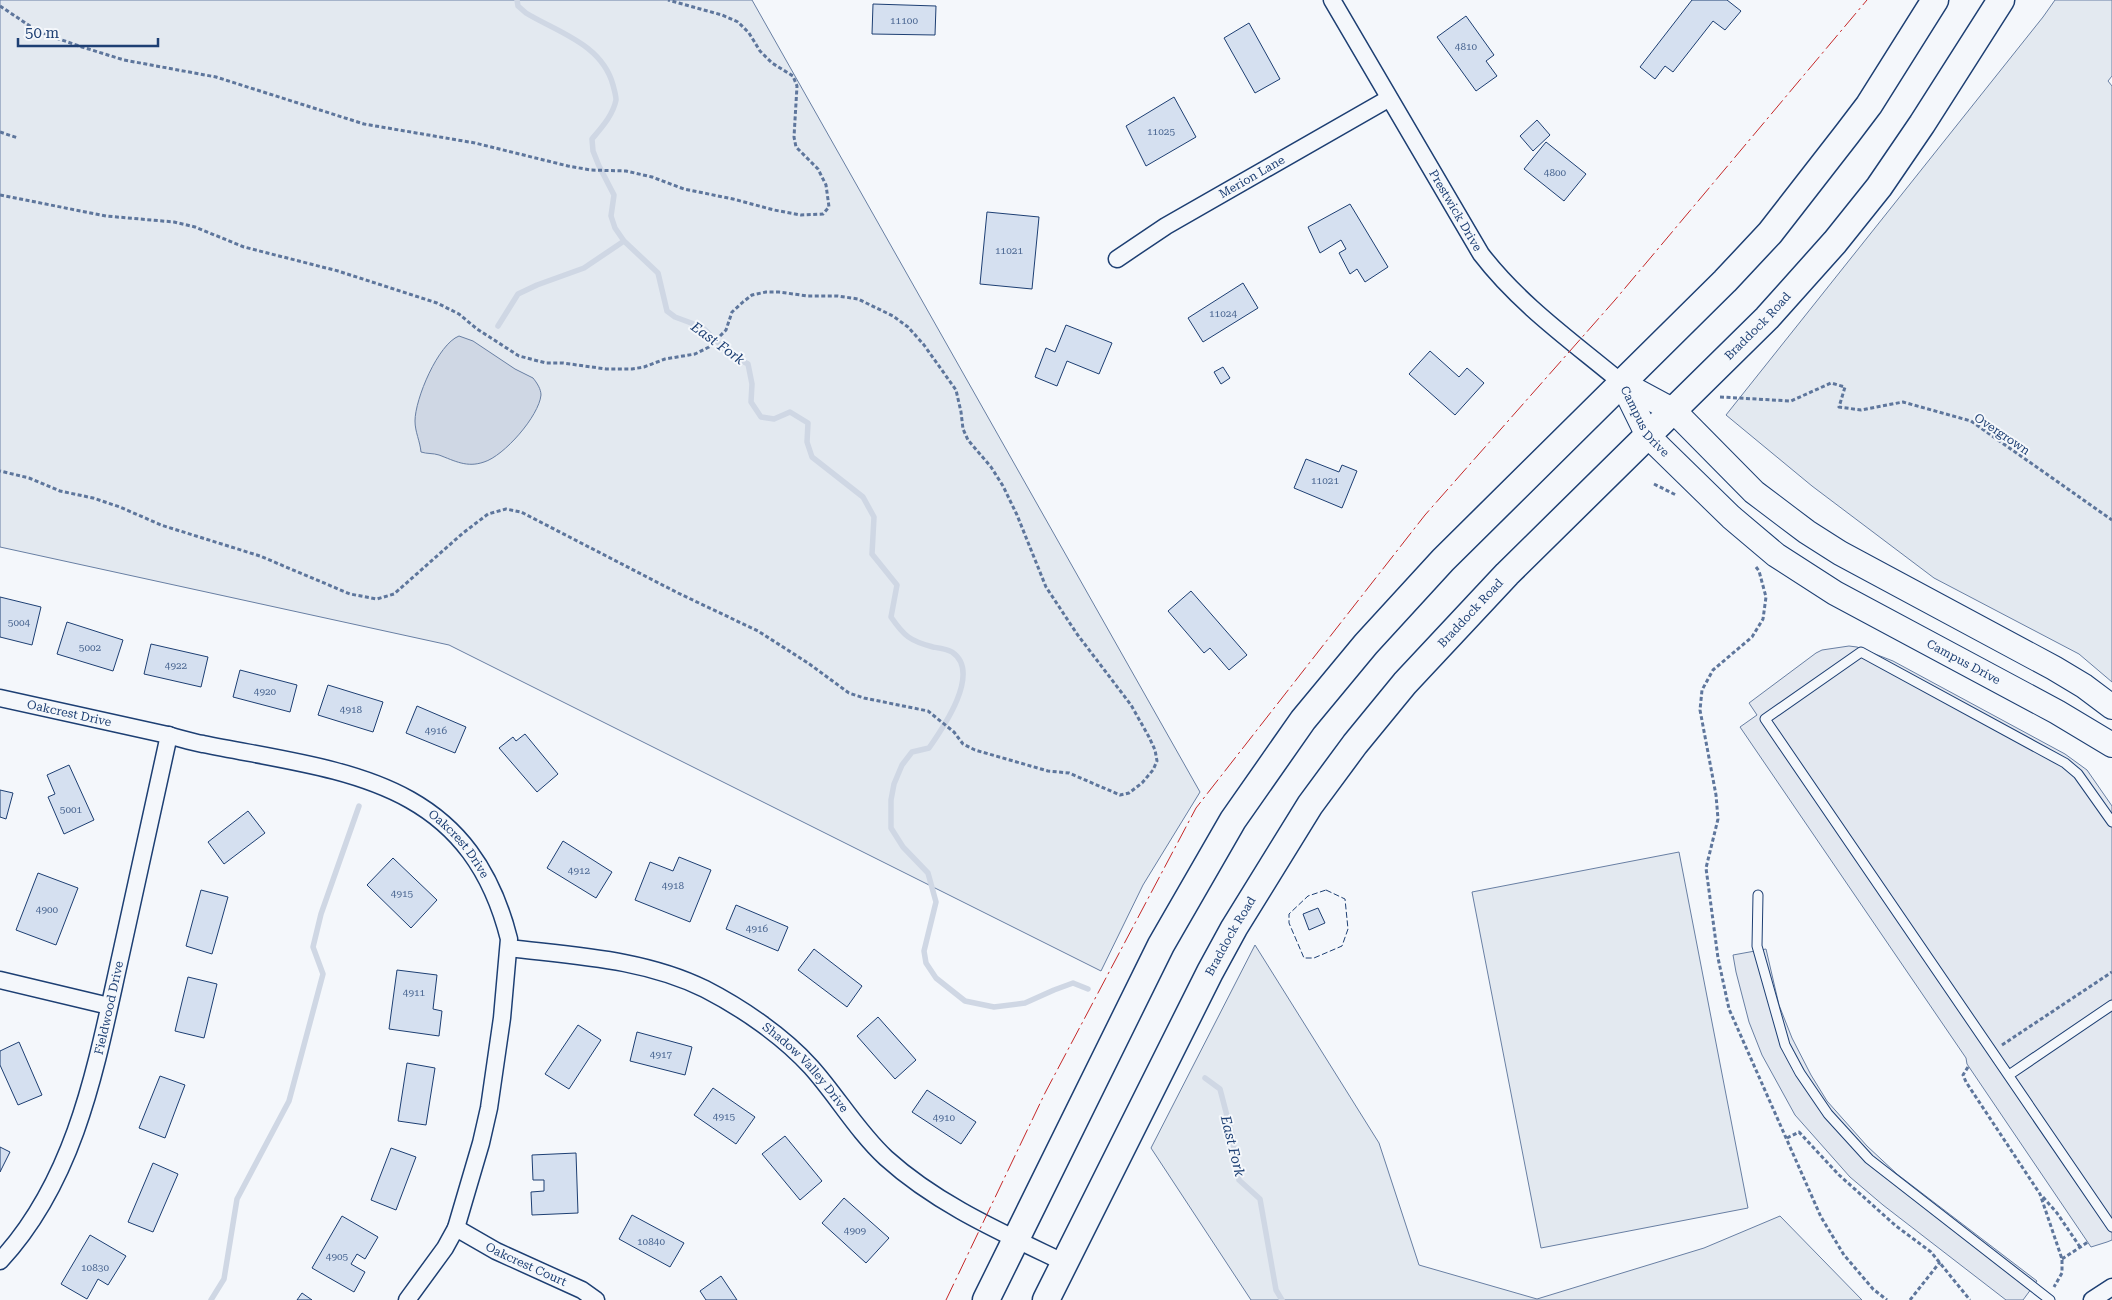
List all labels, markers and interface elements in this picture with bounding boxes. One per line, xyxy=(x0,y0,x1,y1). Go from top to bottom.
scale bar xyxy=(18,15,158,47)
house number: 11100 xyxy=(890,15,918,26)
text: 50 m xyxy=(25,24,60,42)
house number: 4810 xyxy=(1455,41,1478,52)
house number: 11025 xyxy=(1147,126,1175,137)
street label: Merion Lane xyxy=(1217,152,1287,201)
street label: Prestwick Drive xyxy=(1426,167,1485,254)
house number: 4800 xyxy=(1544,167,1567,178)
house number: 11021 xyxy=(995,245,1023,256)
street label: Braddock Road xyxy=(1722,289,1794,363)
house number: 11024 xyxy=(1209,308,1237,319)
water label: East Fork xyxy=(687,318,748,368)
street label: Campus Drive xyxy=(1618,384,1672,460)
street label: Overgrown xyxy=(1972,410,2033,458)
house number: 11021 xyxy=(1311,475,1339,486)
street label: Braddock Road xyxy=(1435,576,1506,650)
house number: 5004 xyxy=(8,617,31,628)
street label: Campus Drive xyxy=(1924,637,2003,688)
house number: 5002 xyxy=(79,642,102,653)
house number: 4922 xyxy=(165,660,188,671)
house number: 4920 xyxy=(254,686,277,697)
street label: Oakcrest Drive xyxy=(26,697,113,730)
house number: 4918 xyxy=(340,704,363,715)
house number: 4916 xyxy=(425,725,448,736)
house number: 5001 xyxy=(60,804,83,815)
street label: Oakcrest Drive xyxy=(426,807,492,881)
house number: 4912 xyxy=(568,865,591,876)
house number: 4918 xyxy=(662,880,685,891)
house number: 4915 xyxy=(391,888,414,899)
street label: Braddock Road xyxy=(1202,894,1259,978)
house number: 4900 xyxy=(36,904,59,915)
house number: 4916 xyxy=(746,923,769,934)
street label: Fieldwood Drive xyxy=(92,959,126,1056)
house number: 4911 xyxy=(403,987,426,998)
street label: Shadow Valley Drive xyxy=(760,1020,851,1115)
house number: 4917 xyxy=(650,1049,673,1060)
house number: 4915 xyxy=(713,1111,736,1122)
house number: 4910 xyxy=(933,1112,956,1123)
water label: East Fork xyxy=(1217,1113,1248,1178)
house number: 4909 xyxy=(844,1225,867,1236)
house number: 10840 xyxy=(637,1236,665,1247)
street label: Oakcrest Court xyxy=(483,1239,569,1289)
house number: 4905 xyxy=(326,1251,349,1262)
house number: 10830 xyxy=(81,1262,109,1273)

